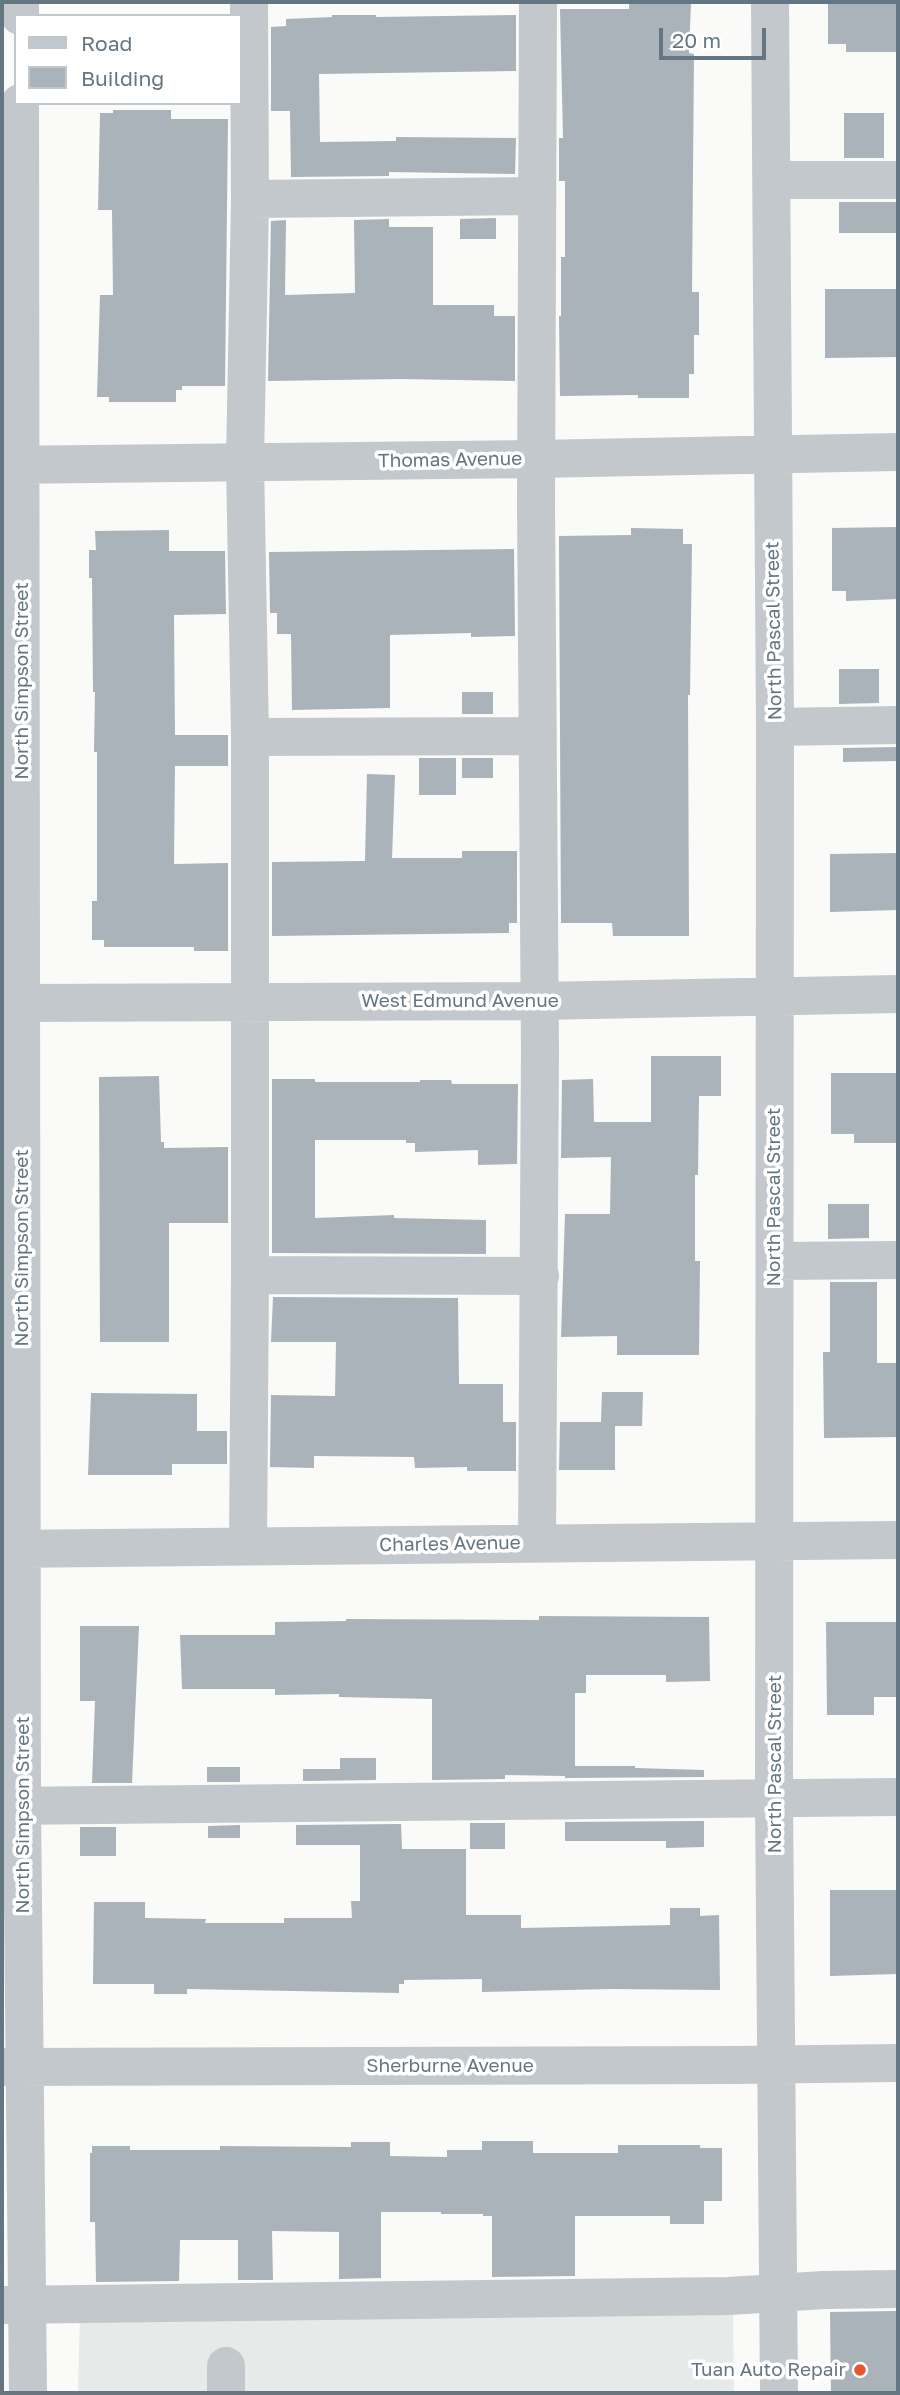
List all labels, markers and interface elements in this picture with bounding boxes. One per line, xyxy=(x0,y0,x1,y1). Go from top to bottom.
legend xyxy=(14,14,242,105)
scale bar xyxy=(662,14,769,58)
text: 20 m xyxy=(672,27,721,53)
text: Road xyxy=(81,30,132,56)
text: Building xyxy=(81,65,164,91)
street label: Thomas Avenue xyxy=(378,447,522,473)
street label: North Pascal Street xyxy=(761,541,787,721)
street label: North Simpson Street xyxy=(11,582,33,780)
street label: West Edmund Avenue xyxy=(361,990,559,1012)
street label: North Pascal Street xyxy=(763,1108,785,1286)
street label: North Simpson Street xyxy=(11,1149,33,1347)
street label: Charles Avenue xyxy=(379,1531,521,1557)
street label: North Pascal Street xyxy=(764,1675,786,1853)
street label: North Simpson Street xyxy=(12,1716,34,1914)
street label: Sherburne Avenue xyxy=(366,2055,534,2077)
place label: Tuan Auto Repair xyxy=(691,2359,846,2381)
marker: Tuan Auto Repair xyxy=(852,2362,868,2378)

